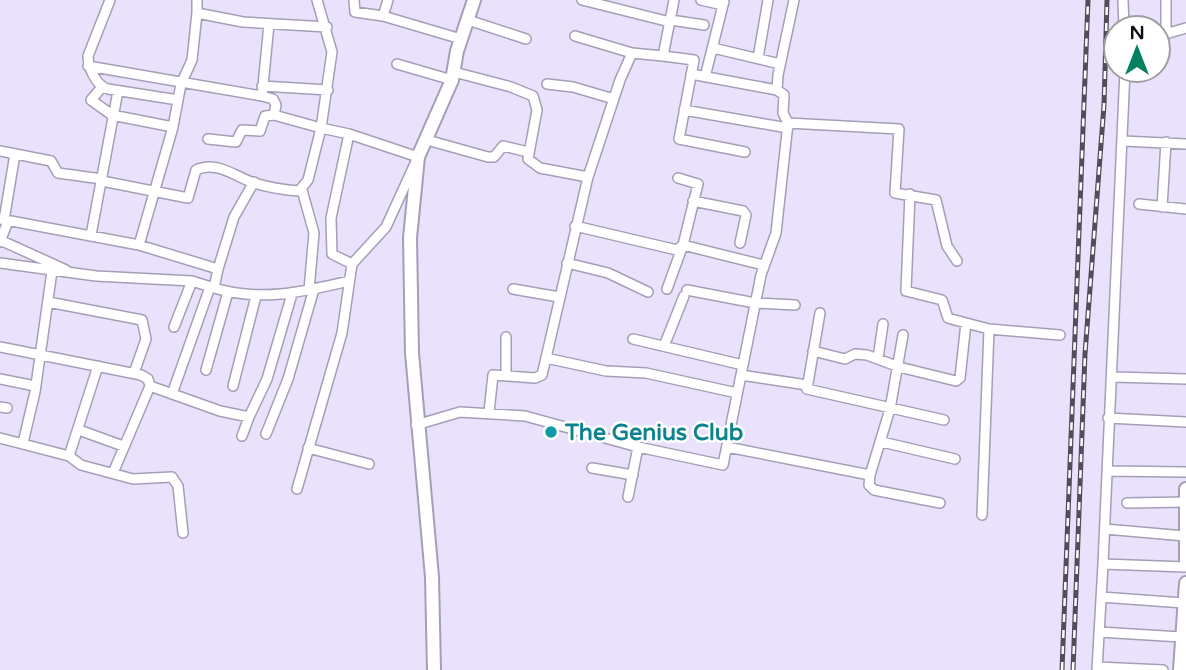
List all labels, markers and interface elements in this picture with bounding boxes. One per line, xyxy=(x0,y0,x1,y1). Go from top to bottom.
north arrow xyxy=(1102,14,1172,84)
text: N xyxy=(1129,22,1145,44)
place label: The Genius Club xyxy=(564,419,743,447)
marker: The Genius Club xyxy=(543,424,559,440)

